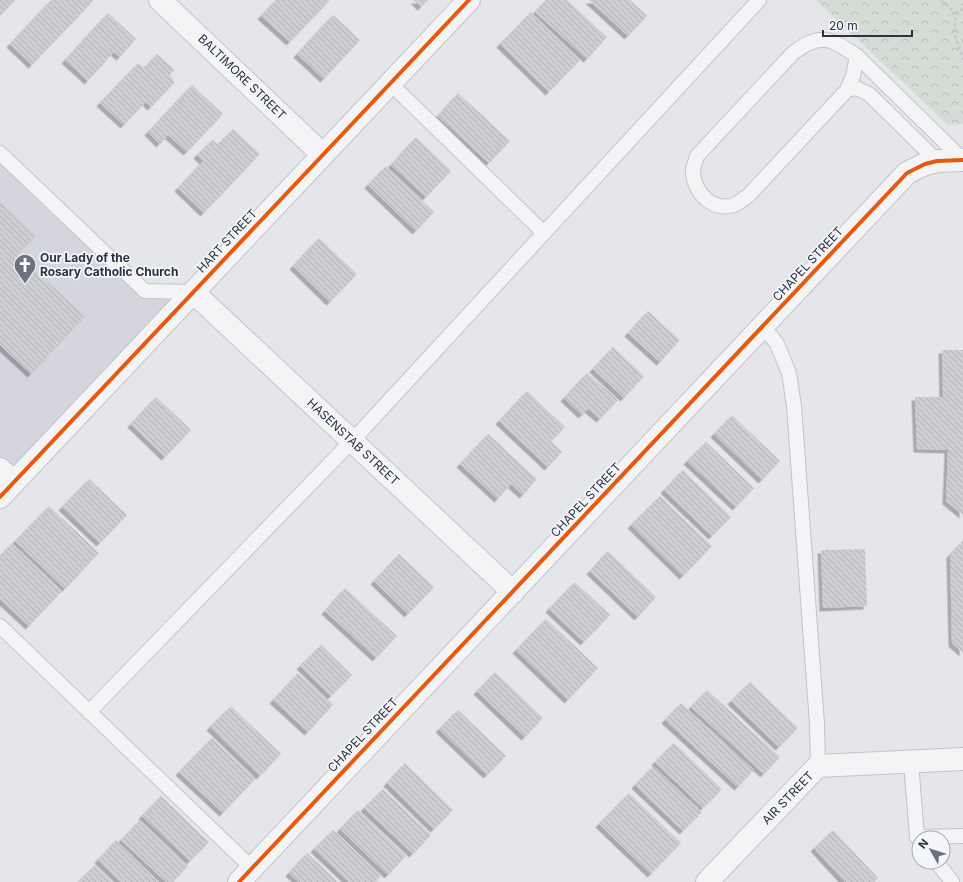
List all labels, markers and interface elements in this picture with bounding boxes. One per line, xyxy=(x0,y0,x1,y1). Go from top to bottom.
scale bar xyxy=(823,12,912,38)
text: 20 m xyxy=(829,18,858,33)
street label: BALTIMORE STREET xyxy=(195,31,290,123)
street label: HART STREET xyxy=(193,206,260,276)
street label: CHAPEL STREET xyxy=(769,223,846,304)
place label: Our Lady of the Rosary Catholic Church xyxy=(40,250,178,279)
church icon: Our Lady of the Rosary Catholic Church xyxy=(12,252,38,285)
street label: HASENSTAB STREET xyxy=(304,395,403,488)
street label: CHAPEL STREET xyxy=(547,459,624,540)
street label: CHAPEL STREET xyxy=(324,694,401,775)
street label: AIR STREET xyxy=(759,768,817,827)
north arrow xyxy=(911,830,951,870)
text: N xyxy=(915,836,931,851)

